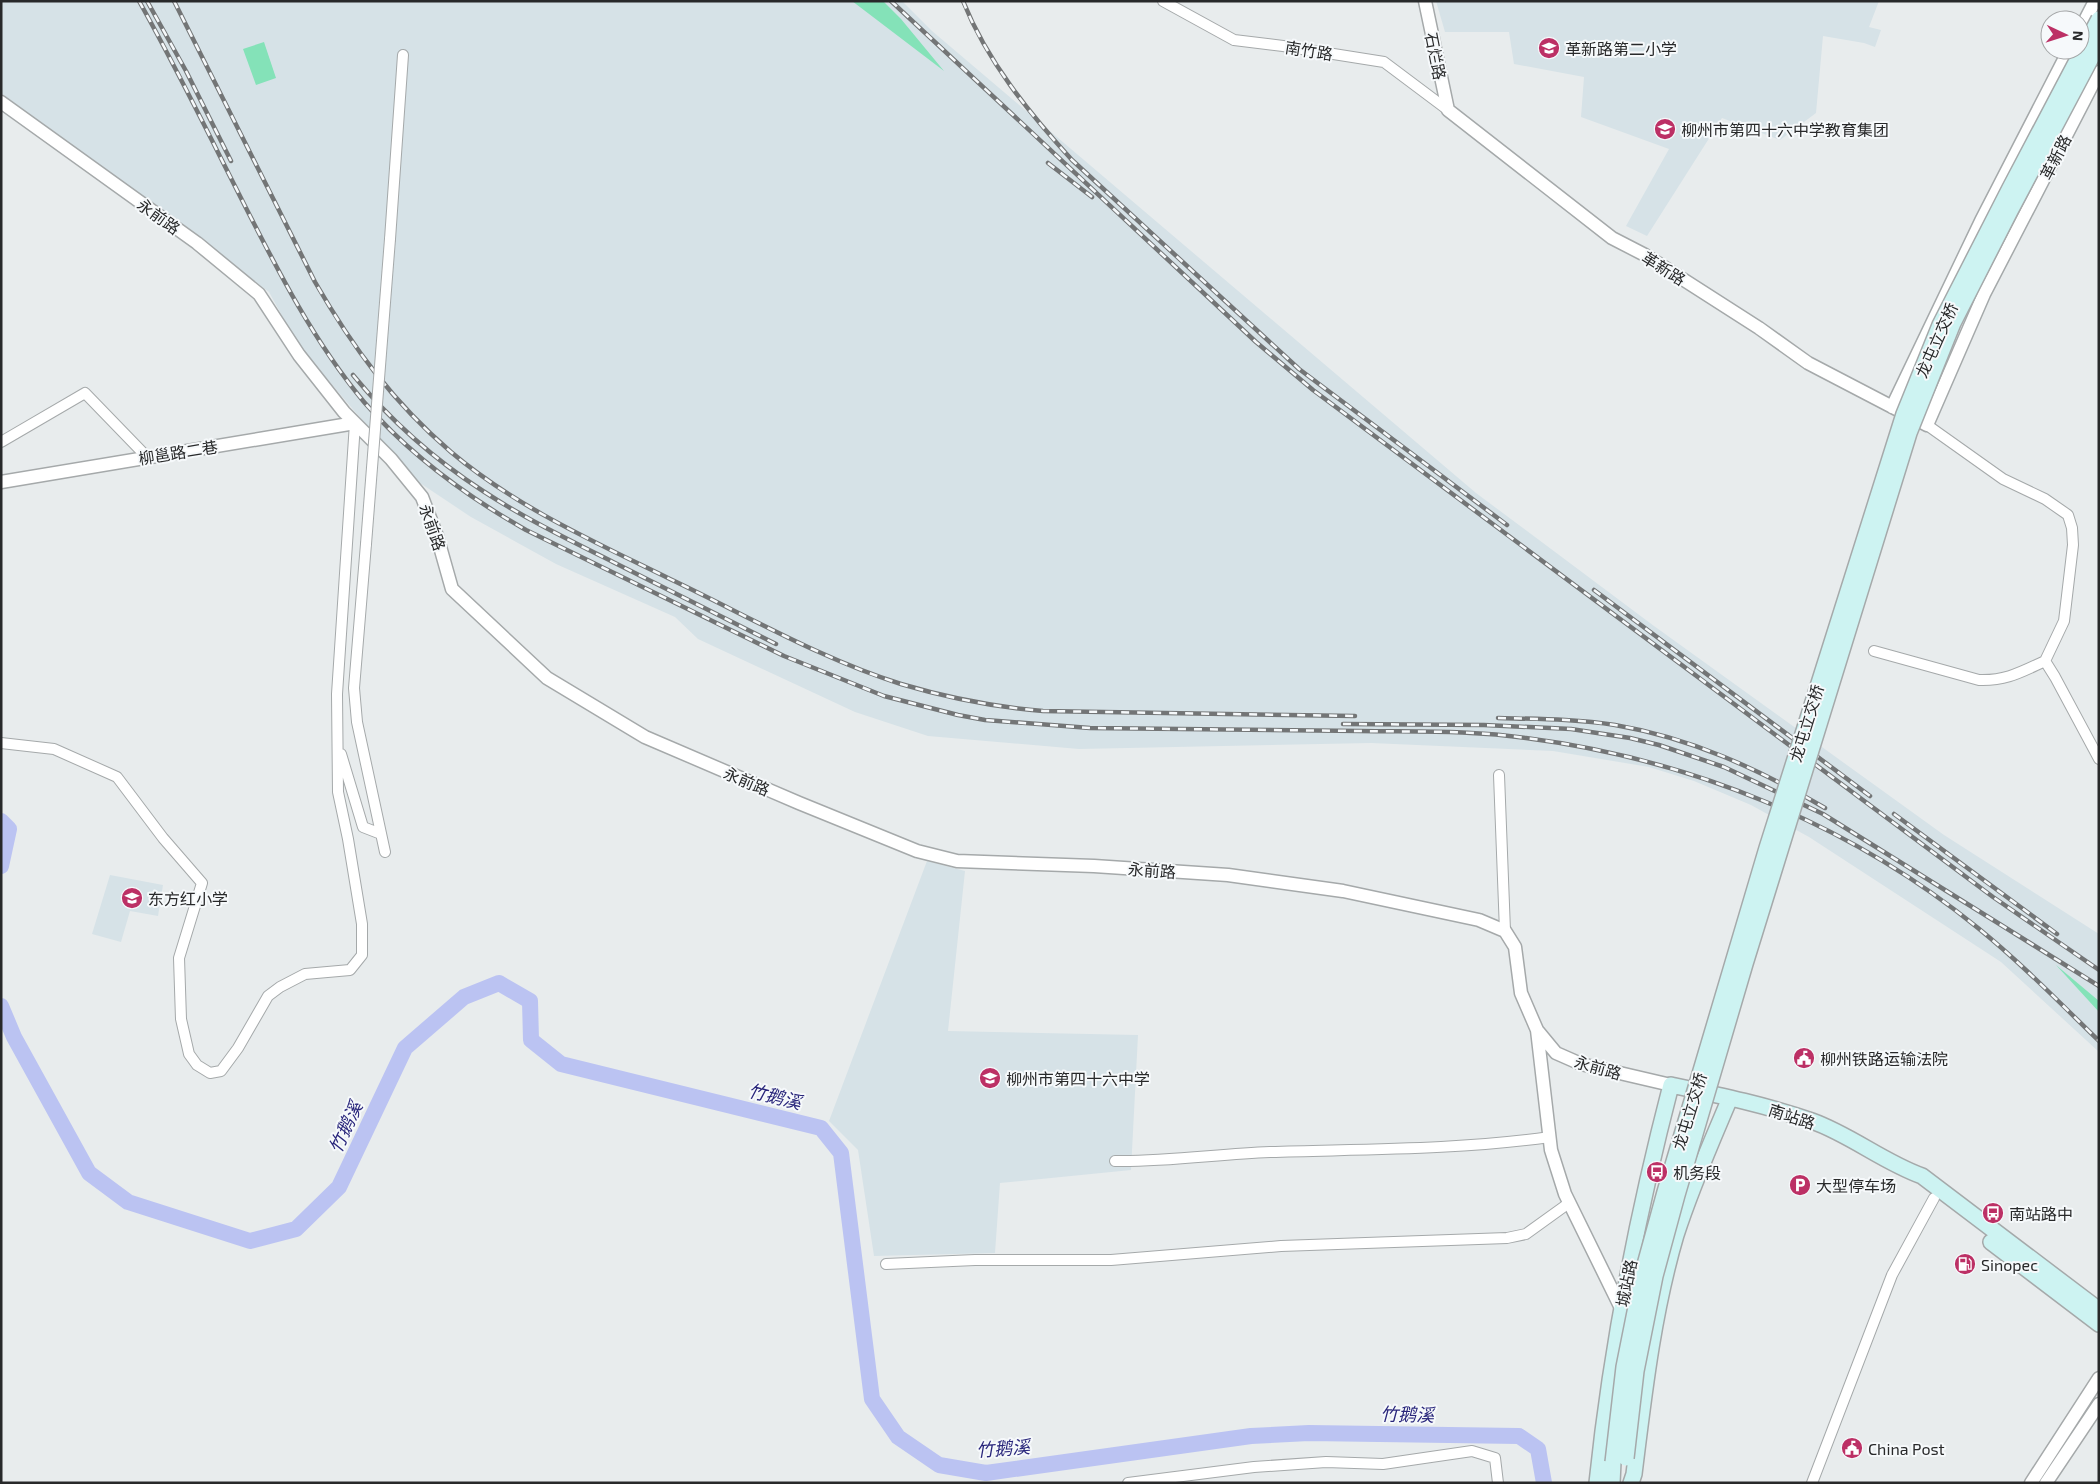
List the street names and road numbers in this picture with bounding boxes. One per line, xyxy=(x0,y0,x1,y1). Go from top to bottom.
street label: 石烂路 xyxy=(1422,31,1450,81)
street label: 南竹路 xyxy=(1284,37,1334,63)
street label: 革新路 xyxy=(2036,131,2074,183)
street label: 永前路 xyxy=(134,194,184,238)
street label: 革新路 xyxy=(1639,247,1689,289)
street label: 龙屯立交桥 xyxy=(1911,300,1961,380)
street label: 柳邕路二巷 xyxy=(137,436,219,468)
street label: 永前路 xyxy=(416,501,450,553)
street label: 龙屯立交桥 xyxy=(1785,682,1827,764)
street label: 永前路 xyxy=(721,763,773,799)
street label: 永前路 xyxy=(1127,859,1177,881)
street label: 永前路 xyxy=(1572,1051,1624,1083)
street label: 龙屯立交桥 xyxy=(1668,1070,1710,1152)
street label: 南站路 xyxy=(1766,1100,1818,1132)
street label: 城站路 xyxy=(1612,1258,1640,1308)

